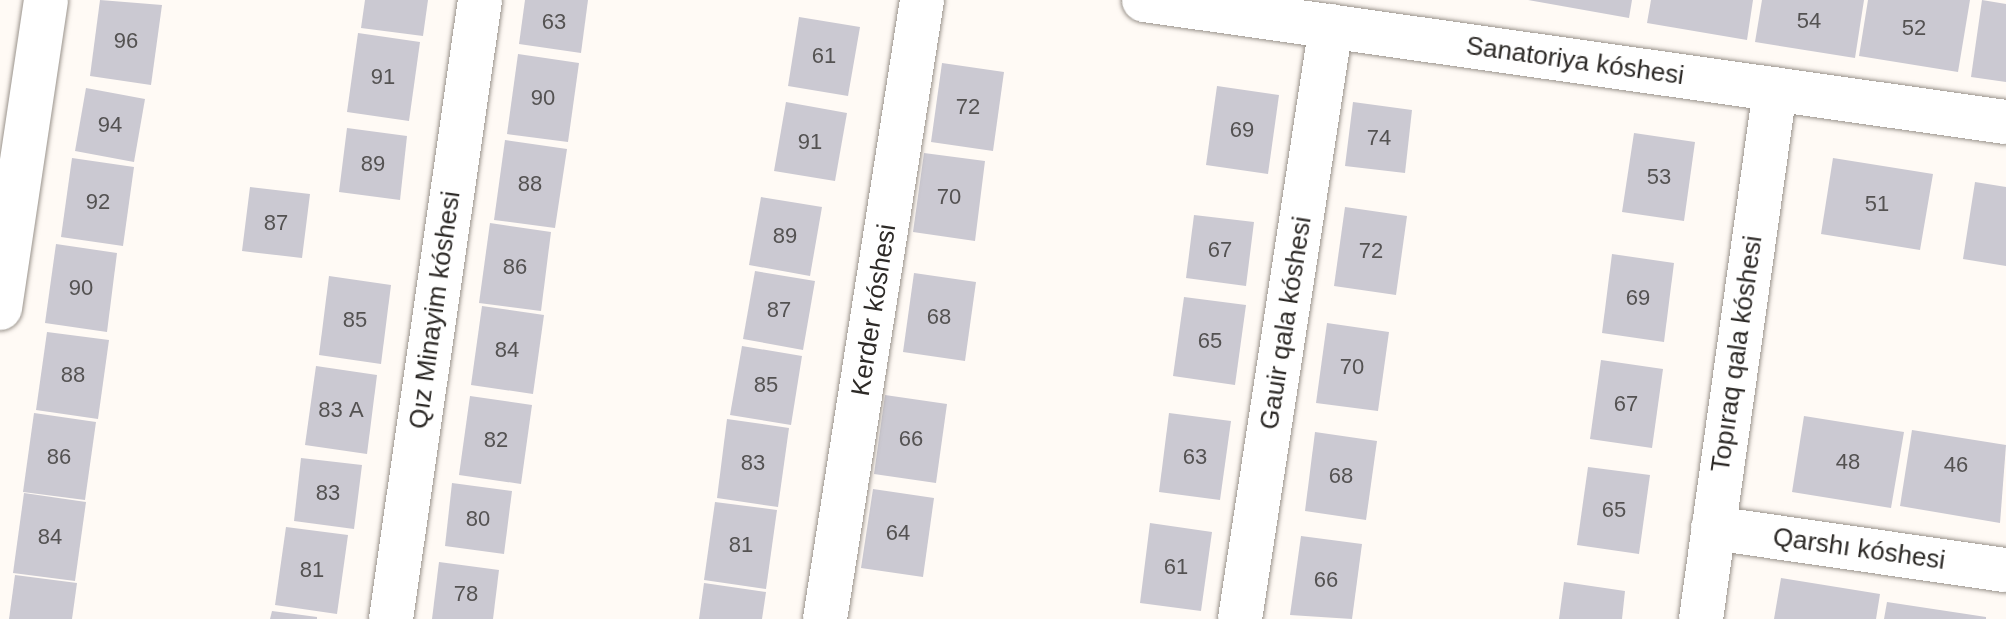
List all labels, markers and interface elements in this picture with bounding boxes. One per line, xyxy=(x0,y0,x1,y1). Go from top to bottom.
house number: 54 xyxy=(1797,8,1821,34)
house number: 63 xyxy=(542,9,566,35)
house number: 52 xyxy=(1902,15,1926,41)
house number: 96 xyxy=(114,28,138,54)
street label: Sanatoriya kóshesi xyxy=(1464,30,1686,92)
house number: 61 xyxy=(812,43,836,69)
house number: 91 xyxy=(371,64,395,90)
house number: 90 xyxy=(531,85,555,111)
house number: 72 xyxy=(956,94,980,120)
house number: 94 xyxy=(98,112,122,138)
house number: 69 xyxy=(1230,117,1254,143)
house number: 74 xyxy=(1367,125,1391,151)
house number: 91 xyxy=(798,129,822,155)
house number: 89 xyxy=(361,151,385,177)
house number: 53 xyxy=(1647,164,1671,190)
house number: 88 xyxy=(518,171,542,197)
house number: 70 xyxy=(937,184,961,210)
house number: 92 xyxy=(86,189,110,215)
street label: Qız Minayim kóshesi xyxy=(403,189,467,431)
house number: 51 xyxy=(1865,191,1889,217)
house number: 87 xyxy=(264,210,288,236)
street label: Gauir qala kóshesi xyxy=(1254,214,1318,432)
street label: Kerder kóshesi xyxy=(845,222,903,398)
house number: 89 xyxy=(773,223,797,249)
street label: Topıraq qala kóshesi xyxy=(1705,234,1769,474)
house number: 67 xyxy=(1208,237,1232,263)
house number: 72 xyxy=(1359,238,1383,264)
house number: 86 xyxy=(503,254,527,280)
house number: 90 xyxy=(69,275,93,301)
house number: 69 xyxy=(1626,285,1650,311)
house number: 87 xyxy=(767,297,791,323)
house number: 68 xyxy=(927,304,951,330)
house number: 85 xyxy=(343,307,367,333)
house number: 65 xyxy=(1198,328,1222,354)
house number: 84 xyxy=(495,337,519,363)
house number: 70 xyxy=(1340,354,1364,380)
house number: 88 xyxy=(61,362,85,388)
house number: 85 xyxy=(754,372,778,398)
house number: 67 xyxy=(1614,391,1638,417)
house number: 83 А xyxy=(318,397,364,423)
house number: 66 xyxy=(899,426,923,452)
house number: 82 xyxy=(484,427,508,453)
house number: 86 xyxy=(47,444,71,470)
house number: 63 xyxy=(1183,444,1207,470)
house number: 48 xyxy=(1836,449,1860,475)
house number: 83 xyxy=(741,450,765,476)
house number: 46 xyxy=(1944,452,1968,478)
house number: 68 xyxy=(1329,463,1353,489)
house number: 83 xyxy=(316,480,340,506)
house number: 65 xyxy=(1602,497,1626,523)
house number: 80 xyxy=(466,506,490,532)
house number: 64 xyxy=(886,520,910,546)
street label: Qarshı kóshesi xyxy=(1771,521,1947,577)
house number: 84 xyxy=(38,524,62,550)
house number: 81 xyxy=(729,532,753,558)
house number: 61 xyxy=(1164,554,1188,580)
house number: 81 xyxy=(300,557,324,583)
house number: 66 xyxy=(1314,567,1338,593)
house number: 78 xyxy=(454,581,478,607)

